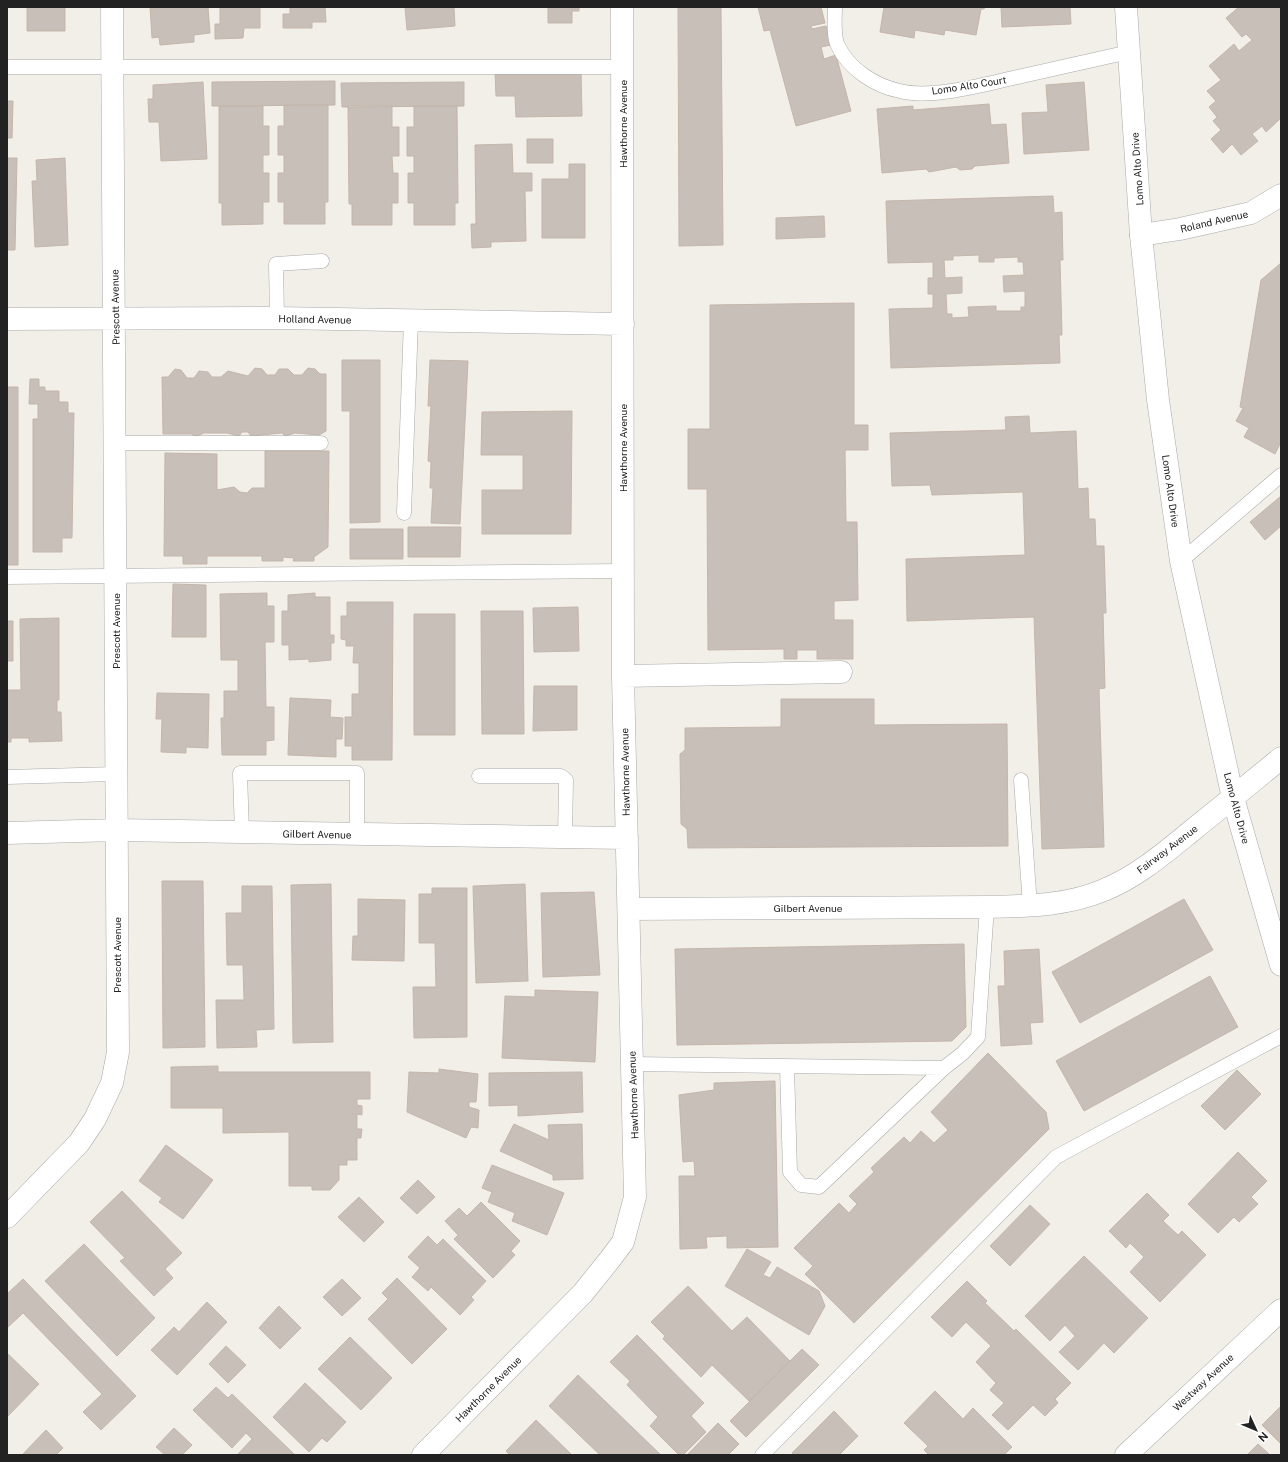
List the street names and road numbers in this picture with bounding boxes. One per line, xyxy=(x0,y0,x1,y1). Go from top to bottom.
street label: Lomo Alto Court xyxy=(931,73,1007,97)
street label: Hawthorne Avenue xyxy=(617,80,629,168)
street label: Lomo Alto Drive xyxy=(1128,132,1146,206)
street label: Roland Avenue xyxy=(1179,207,1249,235)
street label: Prescott Avenue xyxy=(108,269,122,345)
street label: Holland Avenue xyxy=(278,312,352,326)
street label: Hawthorne Avenue xyxy=(617,404,629,492)
street label: Lomo Alto Drive xyxy=(1160,454,1182,528)
street label: Prescott Avenue xyxy=(110,593,122,669)
street label: Hawthorne Avenue xyxy=(618,727,632,816)
street label: Lomo Alto Drive xyxy=(1222,771,1252,845)
street label: Fairway Avenue xyxy=(1134,822,1200,876)
street label: Gilbert Avenue xyxy=(282,827,352,841)
street label: Gilbert Avenue xyxy=(774,902,843,914)
street label: Prescott Avenue xyxy=(111,917,123,993)
street label: Hawthorne Avenue xyxy=(625,1050,641,1139)
street label: Westway Avenue xyxy=(1170,1351,1236,1413)
street label: Hawthorne Avenue xyxy=(453,1353,524,1424)

